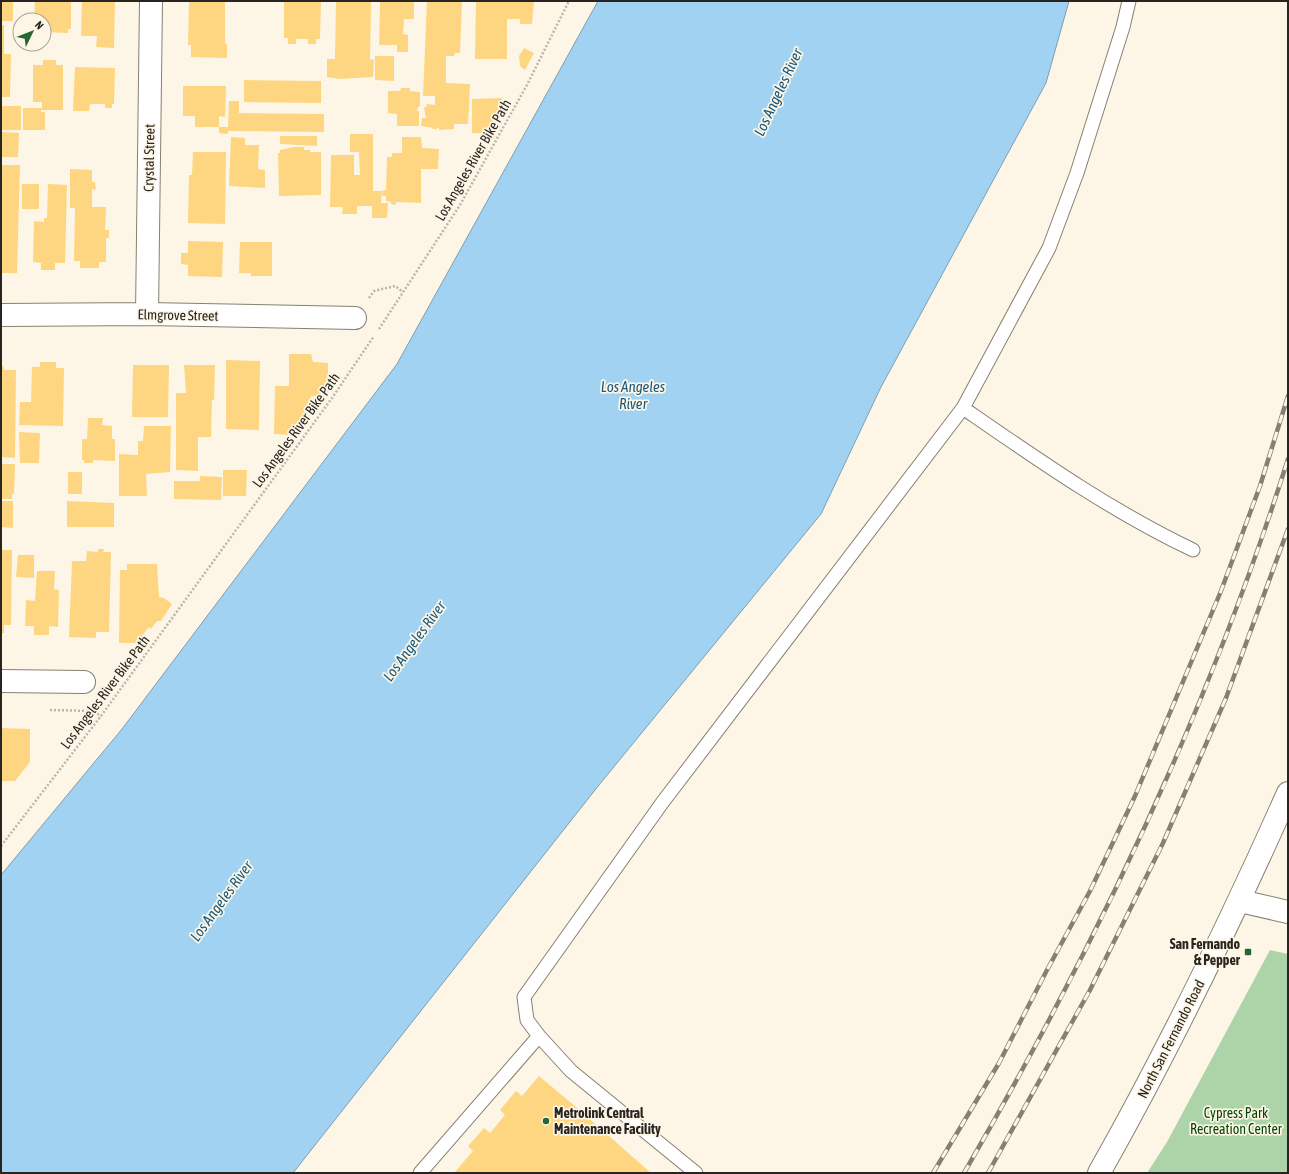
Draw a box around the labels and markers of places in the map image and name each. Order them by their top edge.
place label: San Fernando & Pepper [1170,936,1241,968]
marker: San Fernando & Pepper [1243,947,1253,957]
place label: Metrolink Central Maintenance Facility [554,1105,661,1137]
marker: Metrolink Central Maintenance Facility [541,1116,551,1126]

